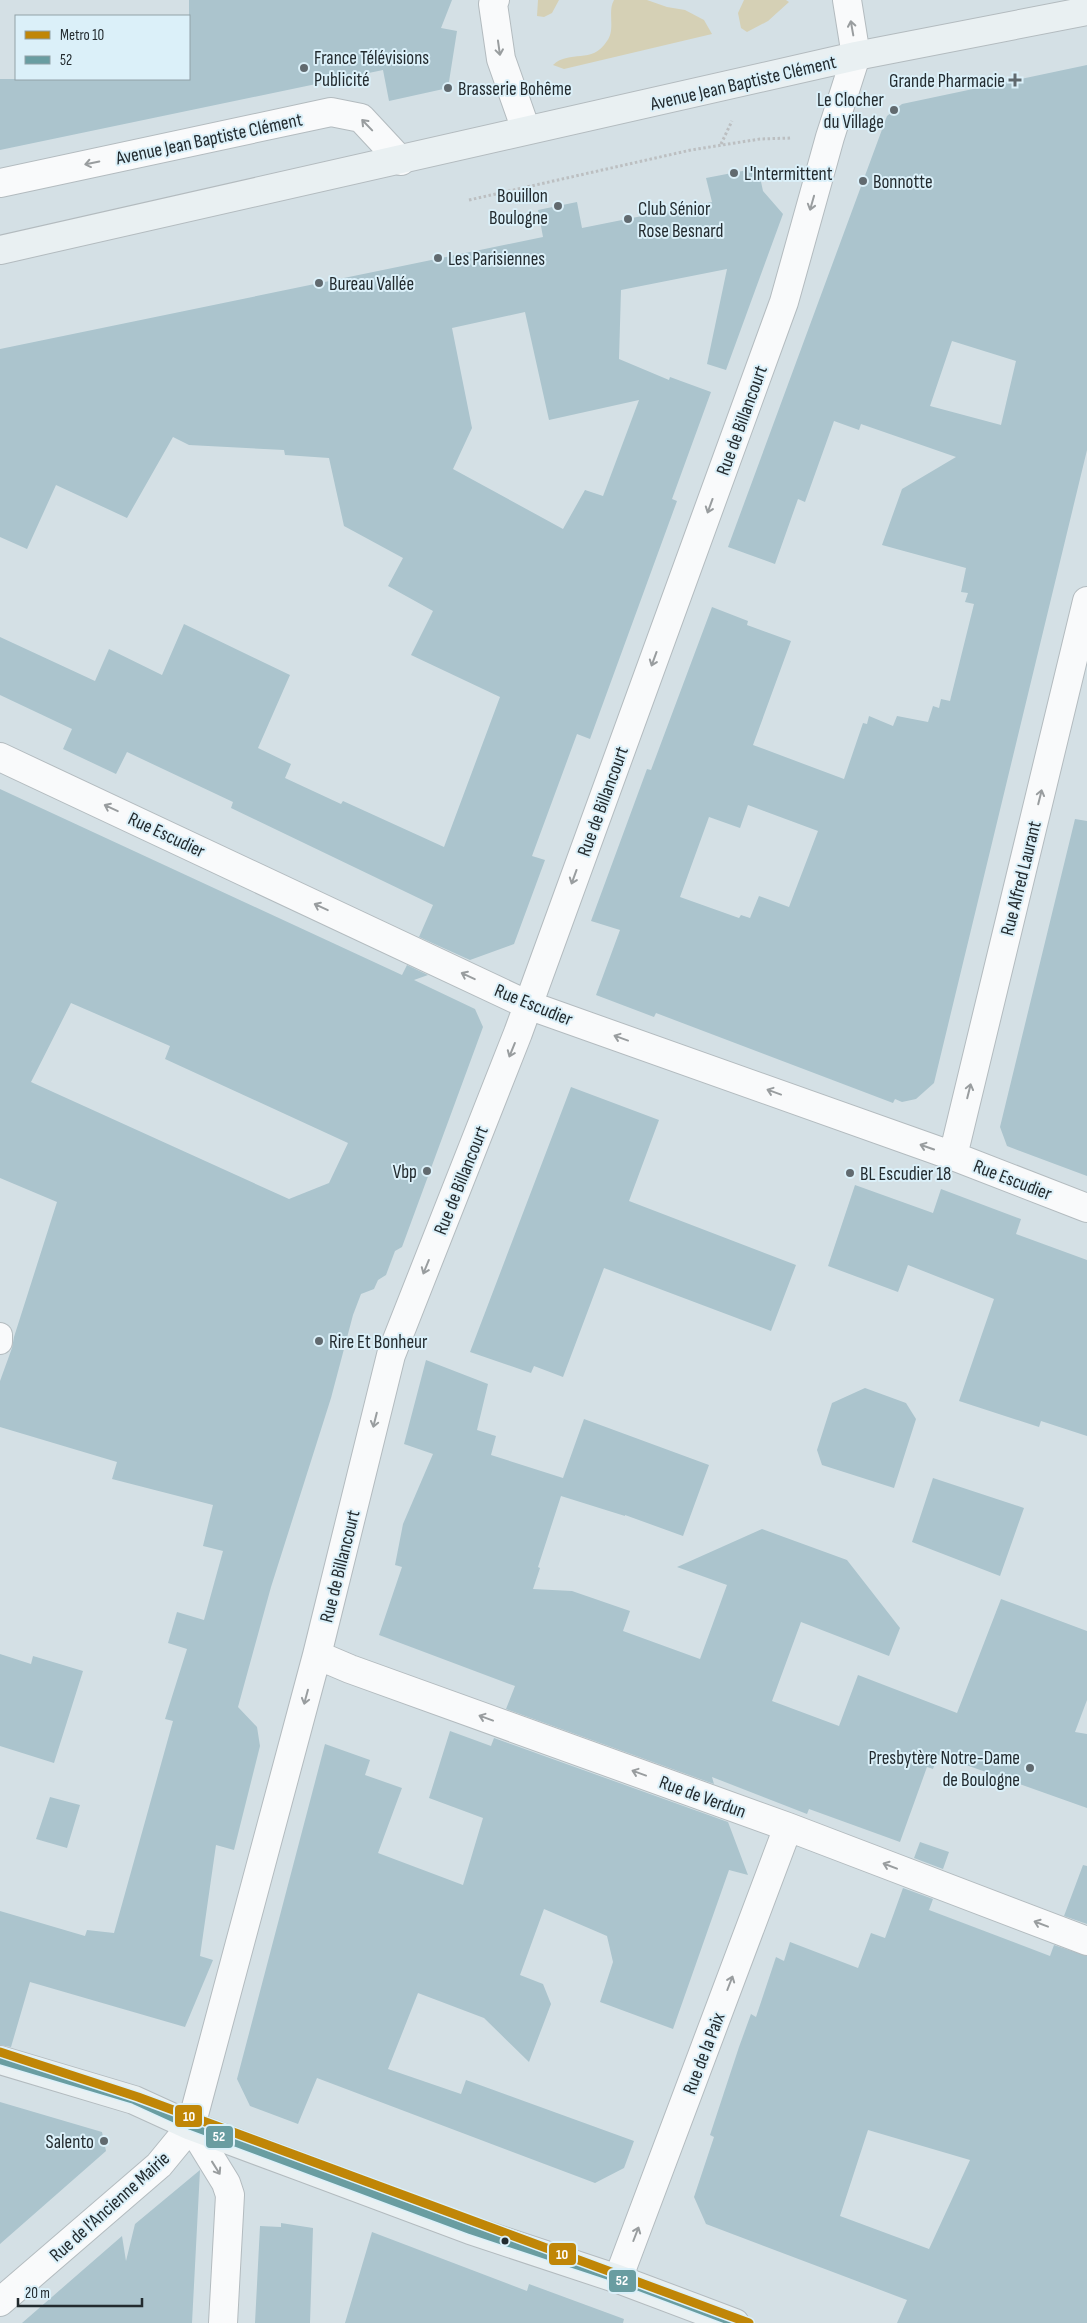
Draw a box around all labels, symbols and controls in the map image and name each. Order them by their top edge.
legend [15,15,190,80]
one-way arrow [846,20,856,36]
text: Metro 10 [60,26,104,45]
one-way arrow [495,40,505,56]
place label: France Télévisions Publicité [314,47,429,92]
text: 52 [60,51,72,70]
street label: Avenue Jean Baptiste Clément [647,51,839,116]
marker: France Télévisions Publicité [298,62,310,74]
place label: Grande Pharmacie [889,70,1005,93]
marker: Grande Pharmacie [1009,74,1021,86]
place label: Brasserie Bohême [458,78,572,101]
marker: Brasserie Bohême [442,82,454,94]
place label: Le Clocher du Village [817,89,885,134]
marker: Le Clocher du Village [888,104,900,116]
street label: Avenue Jean Baptiste Clément [113,108,305,171]
one-way arrow [361,119,373,131]
one-way arrow [84,159,100,168]
place label: L'Intermittent [744,163,833,186]
marker: L'Intermittent [728,167,740,179]
place label: Bonnotte [873,171,933,194]
marker: Bonnotte [857,175,869,187]
place label: Bouillon Boulogne [489,185,548,230]
one-way arrow [806,195,816,211]
place label: Club Sénior Rose Besnard [638,198,723,243]
marker: Bouillon Boulogne [552,200,564,212]
marker: Club Sénior Rose Besnard [622,213,634,225]
place label: Les Parisiennes [448,248,545,271]
marker: Les Parisiennes [432,252,444,264]
place label: Bureau Vallée [329,273,414,296]
marker: Bureau Vallée [313,277,325,289]
street label: Rue de Billancourt [712,362,773,479]
one-way arrow [705,498,714,513]
one-way arrow [649,651,658,666]
street label: Rue de Billancourt [573,743,634,860]
one-way arrow [1036,790,1045,806]
one-way arrow [104,803,119,812]
street label: Rue Escudier [124,808,209,863]
street label: Rue Alfred Laurant [996,818,1047,938]
one-way arrow [569,869,578,885]
one-way arrow [314,902,329,911]
one-way arrow [461,971,476,980]
street label: Rue Escudier [491,979,576,1032]
one-way arrow [614,1033,629,1042]
one-way arrow [506,1043,515,1058]
one-way arrow [965,1084,974,1100]
one-way arrow [767,1087,782,1096]
street label: Rue de Billancourt [429,1123,494,1238]
one-way arrow [920,1142,935,1151]
street label: Rue Escudier [970,1155,1055,1206]
place label: Vbp [393,1161,417,1184]
place label: BL Escudier 18 [860,1163,951,1186]
marker: Vbp [421,1165,433,1177]
marker: BL Escudier 18 [844,1167,856,1179]
one-way arrow [421,1258,430,1274]
place label: Rire Et Bonheur [329,1331,428,1354]
marker: Rire Et Bonheur [313,1335,325,1347]
one-way arrow [370,1412,379,1428]
street label: Rue de Billancourt [315,1507,366,1625]
one-way arrow [301,1688,310,1704]
one-way arrow [479,1713,494,1722]
place label: Presbytère Notre-Dame de Boulogne [869,1747,1020,1792]
marker: Presbytère Notre-Dame de Boulogne [1024,1762,1036,1774]
one-way arrow [631,1768,647,1777]
street label: Rue de Verdun [656,1771,749,1824]
one-way arrow [883,1861,898,1870]
one-way arrow [1034,1919,1050,1928]
one-way arrow [726,1976,735,1991]
street label: Rue de la Paix [678,2009,730,2098]
line badge: 10 [174,2104,203,2128]
text: 10 [183,2108,195,2125]
line badge: 52 [205,2125,234,2149]
text: 52 [213,2128,225,2145]
place label: Salento [46,2131,94,2154]
marker: Salento [98,2135,110,2147]
street label: Rue de l'Ancienne Mairie [45,2147,175,2267]
one-way arrow [212,2160,222,2174]
one-way arrow [631,2227,641,2242]
unlabelled marker [500,2236,510,2246]
line badge: 10 [548,2242,577,2266]
text: 10 [556,2246,568,2263]
line badge: 52 [608,2269,637,2293]
text: 52 [616,2272,628,2289]
scale bar [18,2276,141,2308]
text: 20 m [25,2284,50,2303]

